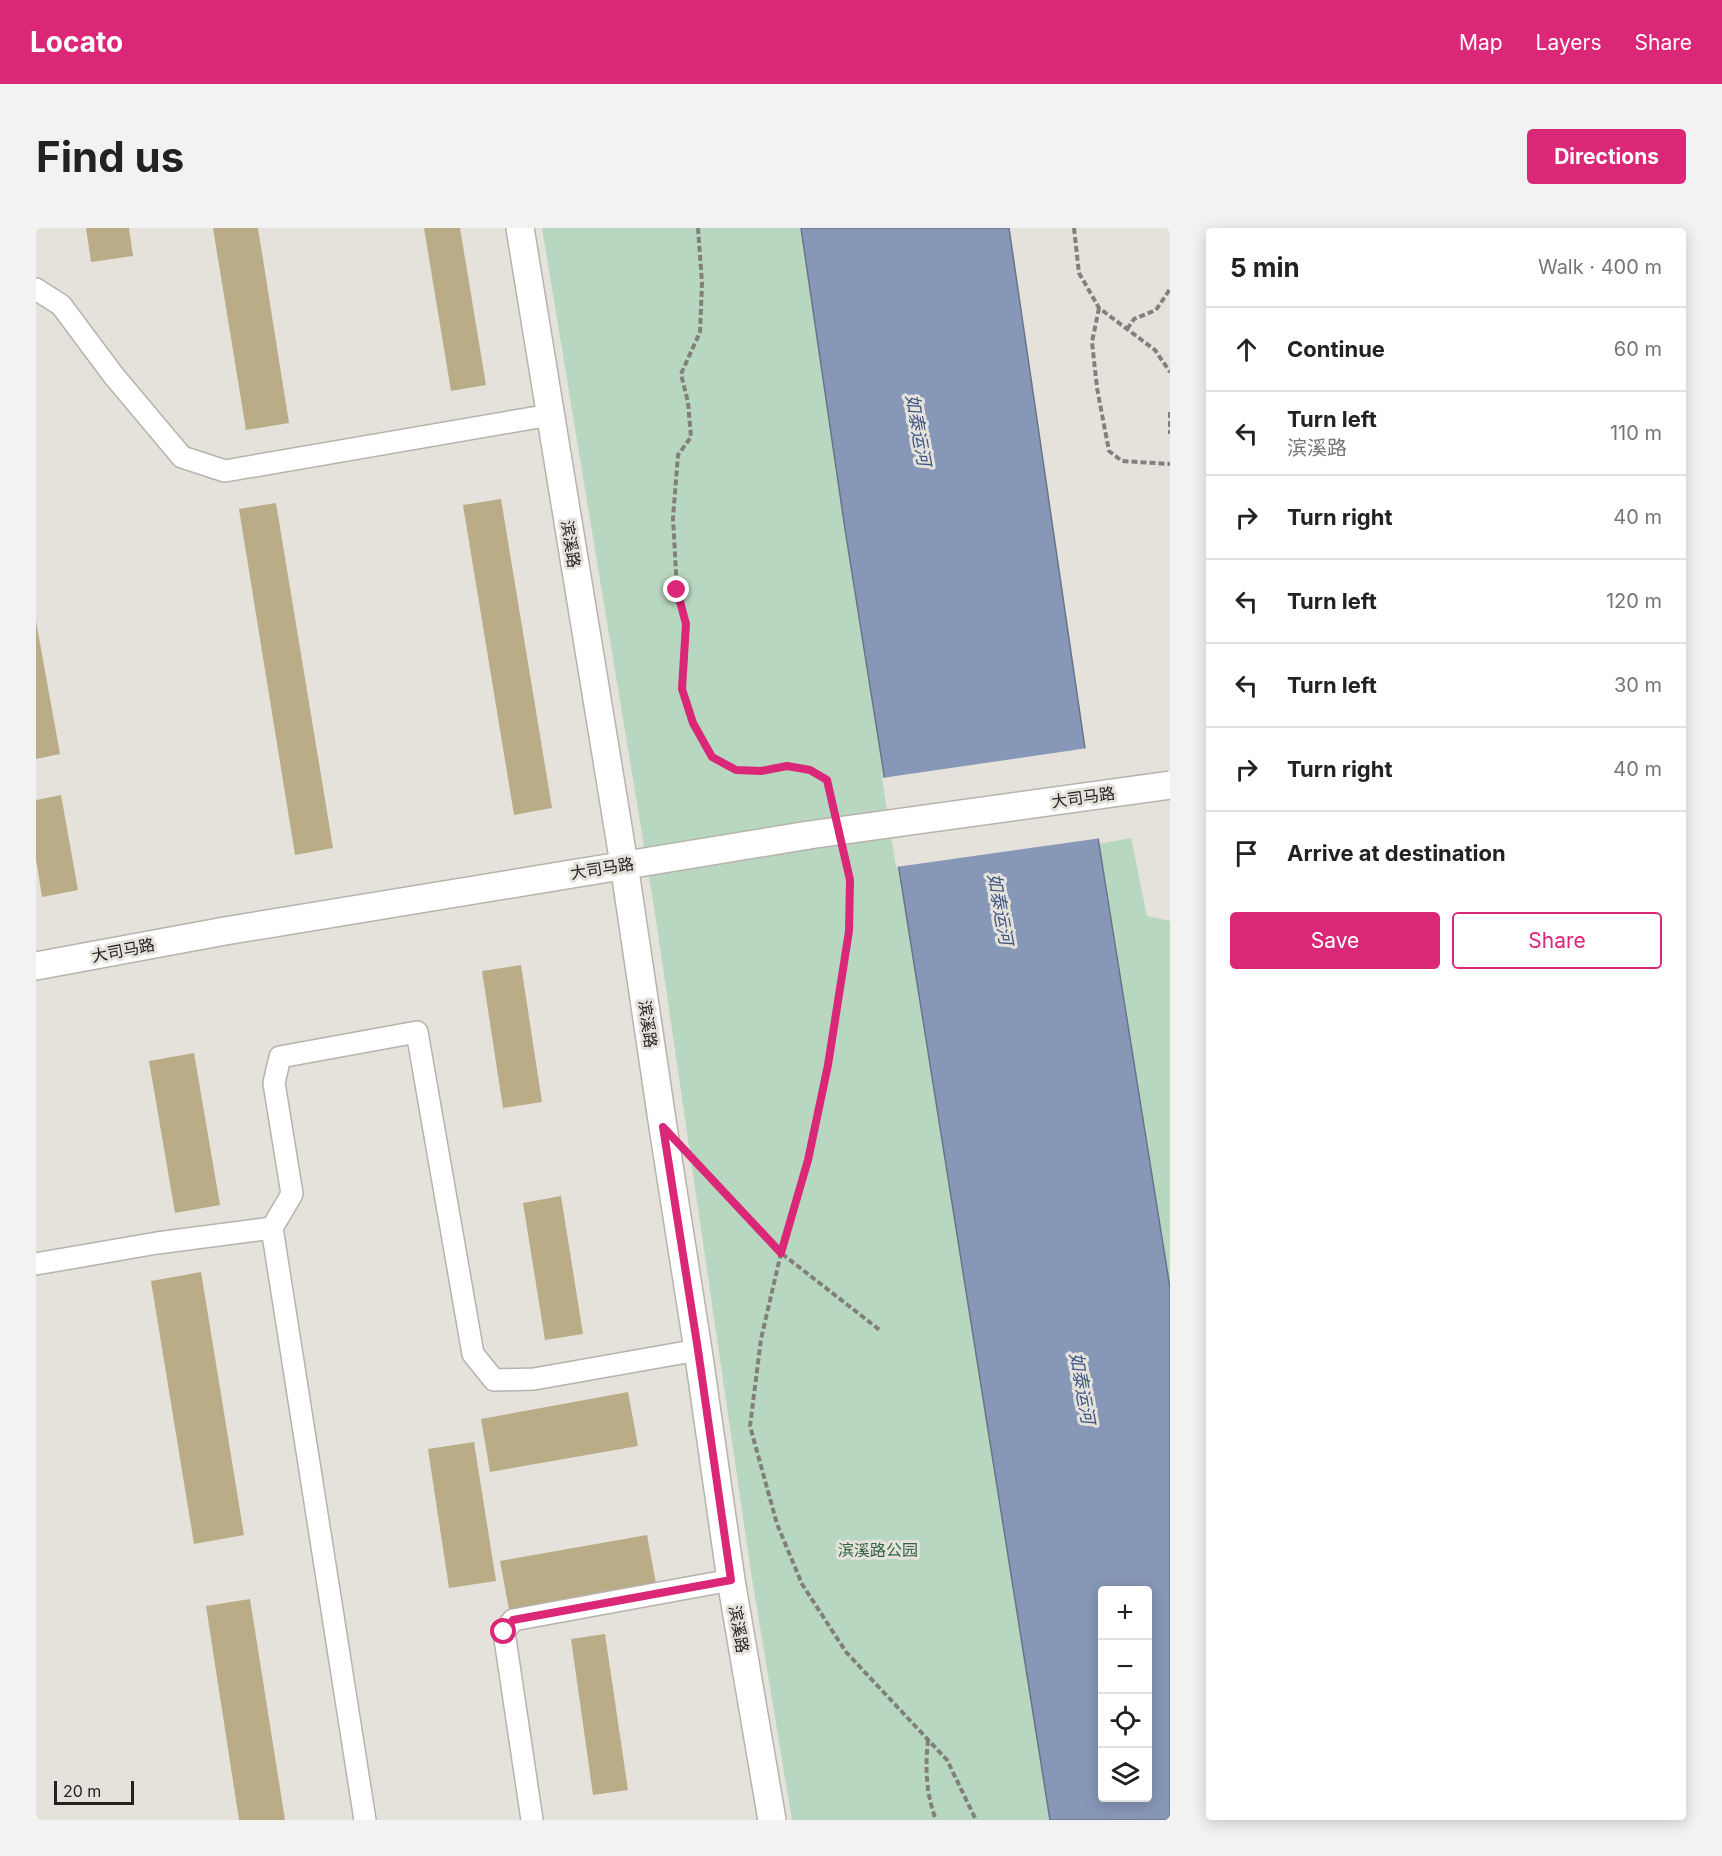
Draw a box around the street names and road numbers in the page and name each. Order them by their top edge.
street label: 滨溪路 [557,519,585,569]
street label: 大司马路 [1050,783,1116,811]
street label: 大司马路 [569,853,635,883]
street label: 大司马路 [90,934,156,966]
street label: 滨溪路 [635,999,661,1049]
street label: 滨溪路 [725,1604,753,1654]

